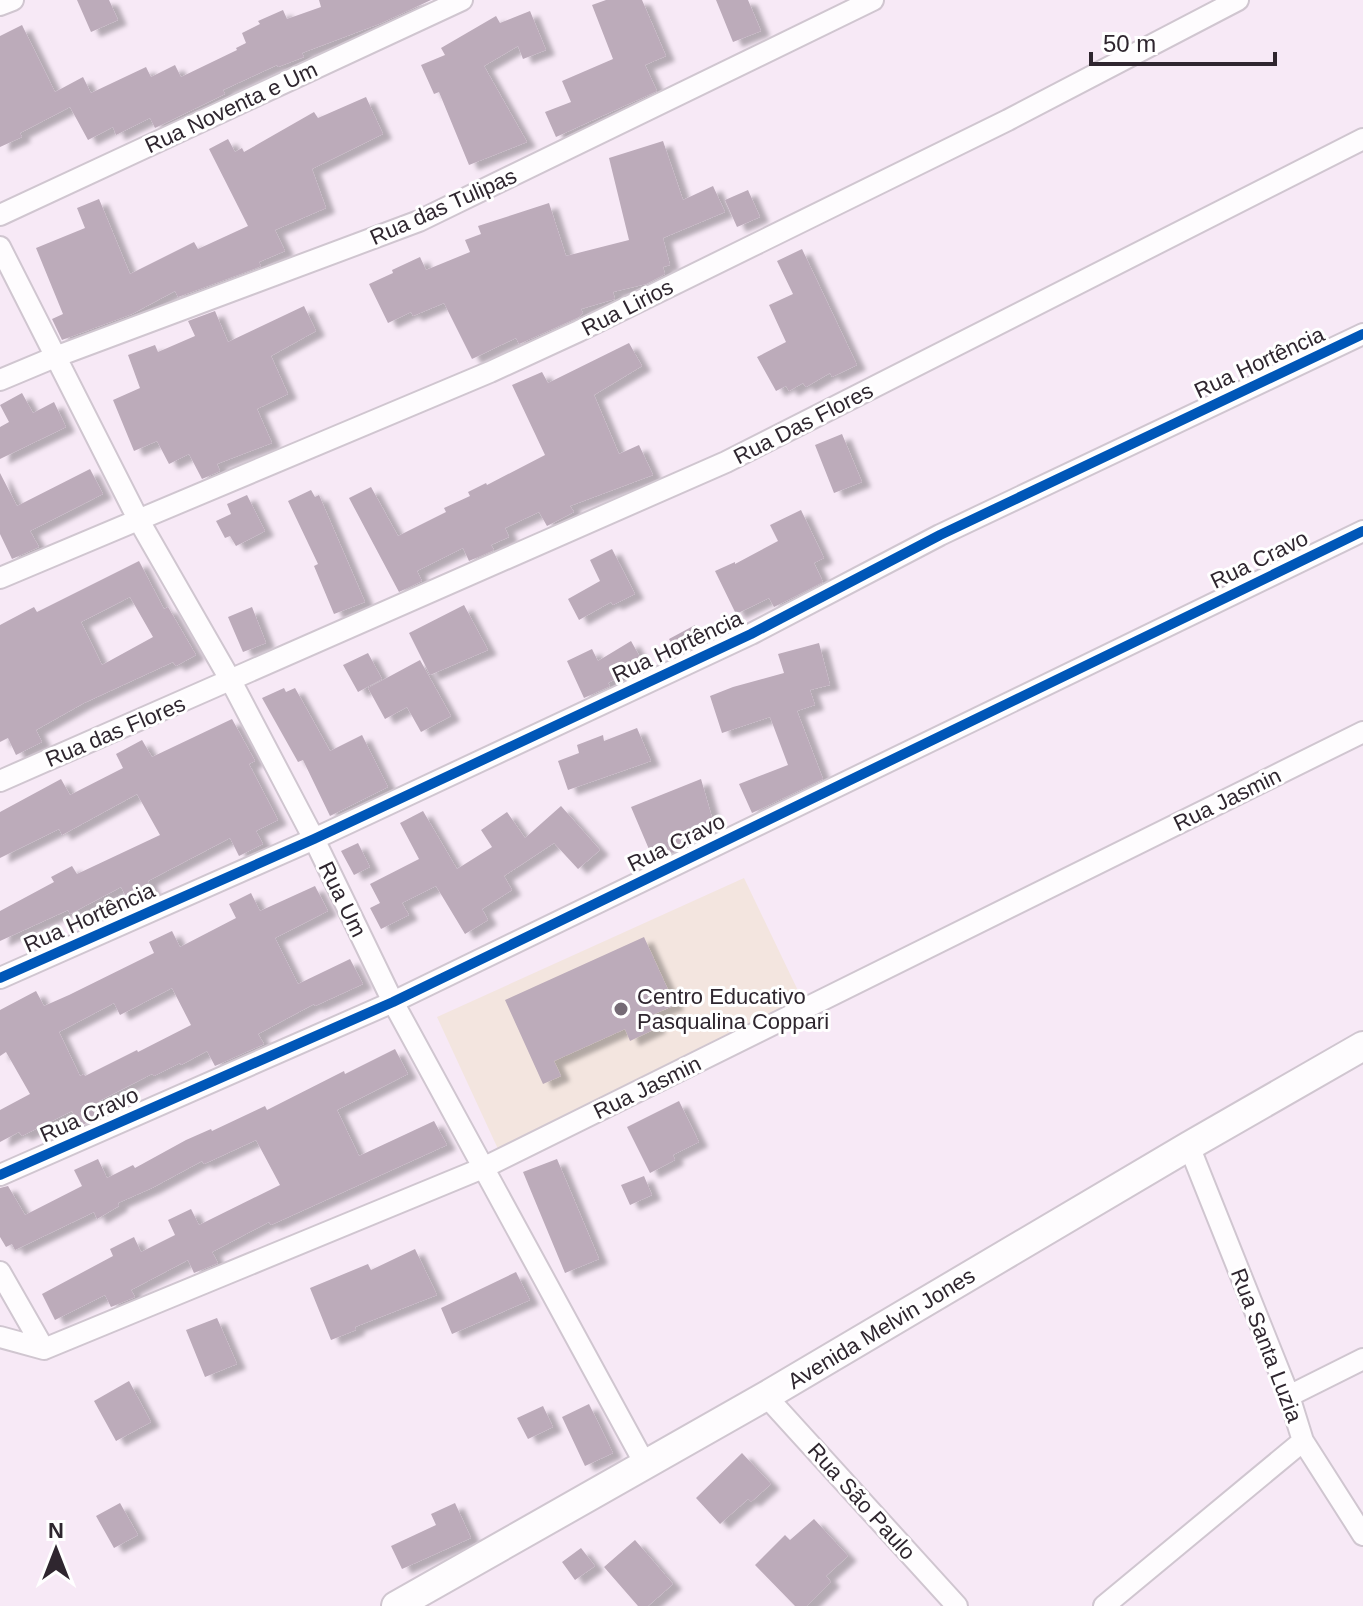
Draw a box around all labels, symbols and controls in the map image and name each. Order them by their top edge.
scale bar [1091,16,1275,66]
text: 50 m [1103,30,1156,57]
street label: Rua Noventa e Um [141,57,321,158]
street label: Rua das Tulipas [366,163,520,250]
street label: Rua Lirios [577,274,677,341]
street label: Rua Hortência [1190,321,1329,404]
street label: Rua Das Flores [729,378,877,469]
street label: Rua Cravo [1206,525,1312,594]
street label: Rua Hortência [608,605,747,688]
street label: Rua das Flores [42,691,189,772]
street label: Rua Jasmin [1170,763,1285,836]
street label: Rua Cravo [623,808,729,877]
street label: Rua Um [314,857,371,941]
street label: Rua Hortência [20,877,159,957]
place label: Centro Educativo Pasqualina Coppari [637,984,829,1034]
marker: Centro Educativo Pasqualina Coppari [612,1000,630,1018]
street label: Rua Jasmin [590,1051,705,1124]
street label: Rua Cravo [36,1082,142,1147]
street label: Avenida Melvin Jones [783,1263,979,1394]
street label: Rua Santa Luzia [1226,1265,1308,1426]
street label: Rua São Paulo [803,1438,920,1565]
north arrow [16,1510,96,1590]
text: N [48,1518,64,1543]

